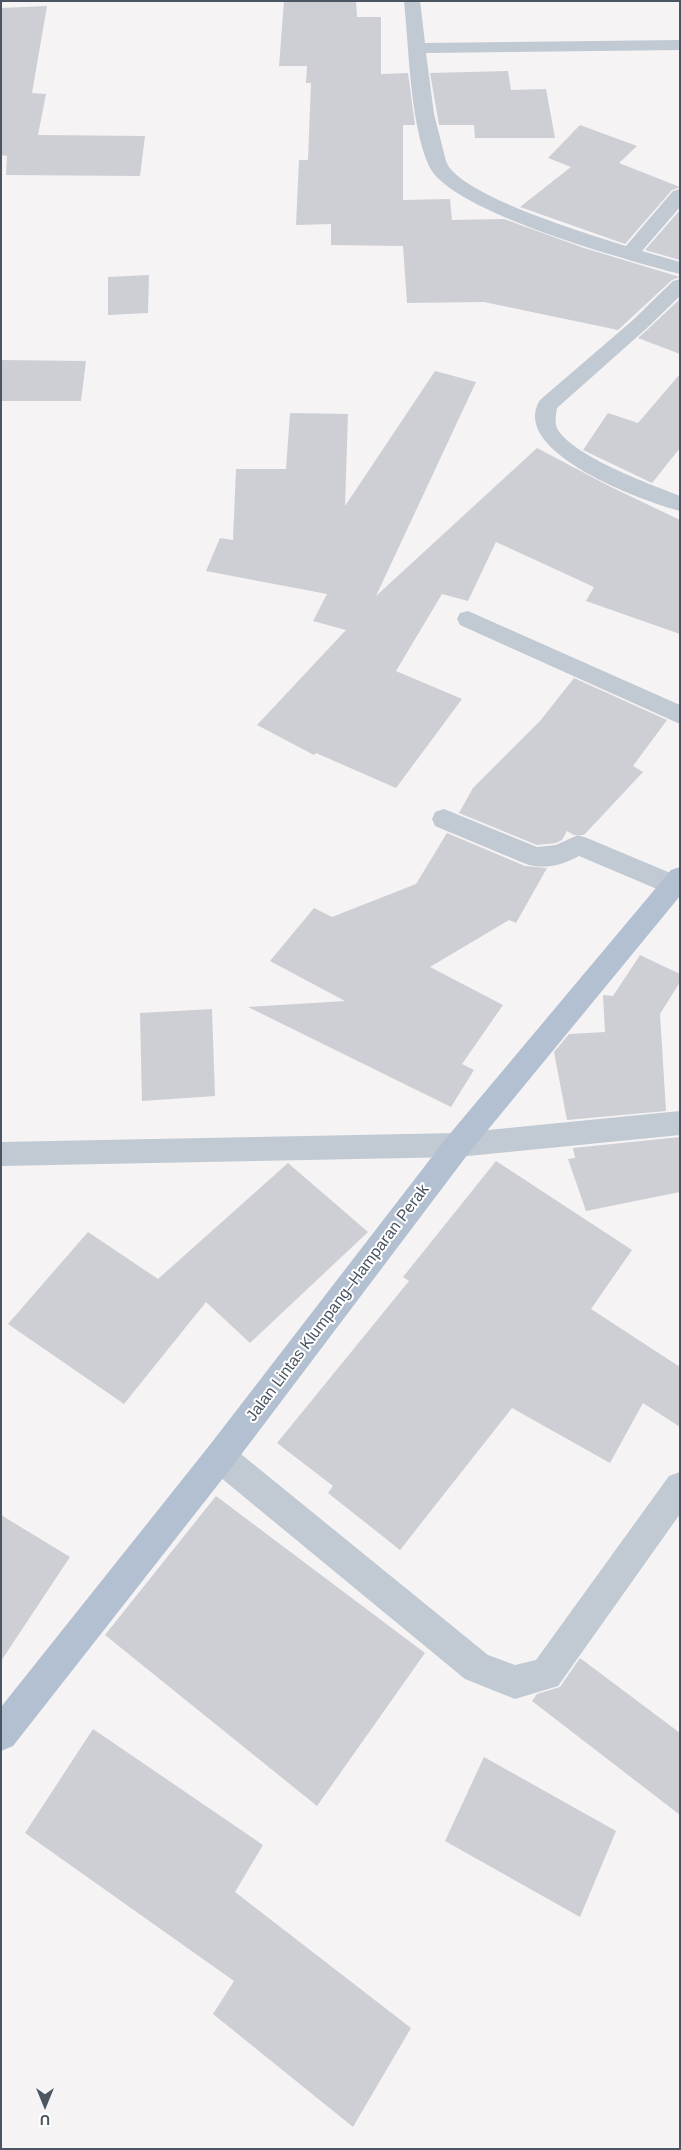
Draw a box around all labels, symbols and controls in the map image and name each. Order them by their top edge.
street label: Jalan Lintas Klumpang–Hamparan Perak [243,1181,433,1425]
north arrow [20,2080,70,2130]
text: U [40,2112,50,2128]

